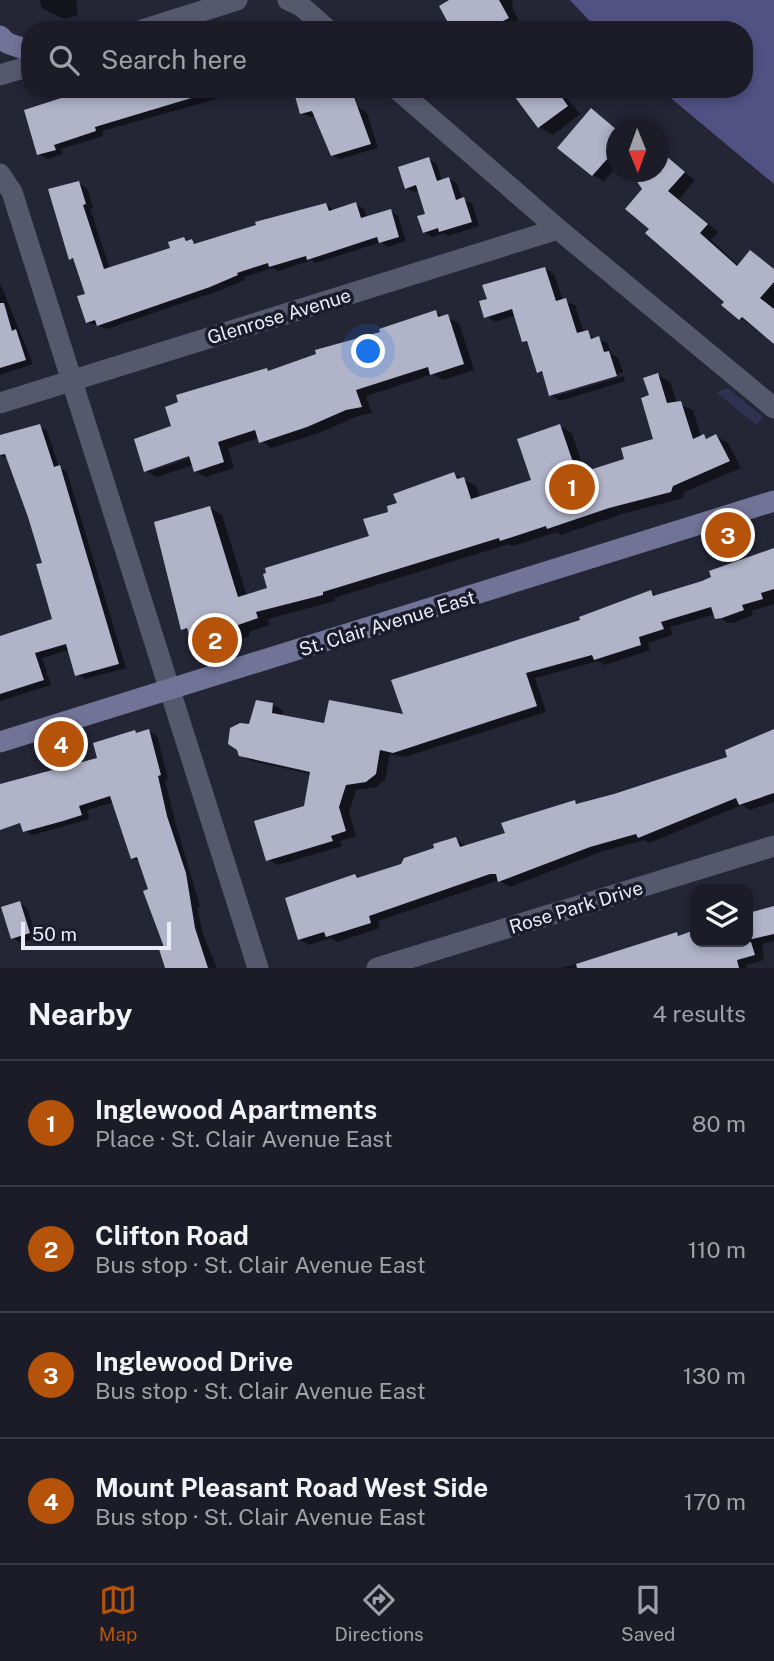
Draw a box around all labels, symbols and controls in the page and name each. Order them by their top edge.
search box [21,21,753,98]
icon: search [45,41,83,79]
text: Search here [101,44,247,75]
north arrow [606,119,669,182]
street label: Glenrose Avenue [205,284,353,348]
your location [351,334,385,368]
pin: 1 [549,461,595,513]
pin: 3 [705,509,751,561]
street label: St. Clair Avenue East [296,586,478,660]
pin: 2 [192,614,238,666]
pin: 4 [38,718,84,770]
street label: Rose Park Drive [506,876,646,938]
map controls [690,884,753,947]
button: layers [690,884,753,947]
scale bar [21,919,172,951]
text: 50 m [32,923,77,945]
text: Nearby [28,996,132,1032]
text: 4 results [652,1000,746,1027]
text: Inglewood Apartments [95,1094,377,1125]
text: 1 [46,1110,56,1137]
text: 80 m [692,1110,746,1137]
text: Place · St. Clair Avenue East [95,1125,393,1152]
text: Clifton Road [95,1220,249,1251]
text: 2 [44,1236,58,1263]
text: 110 m [688,1236,746,1263]
text: Bus stop · St. Clair Avenue East [95,1251,426,1278]
text: Inglewood Drive [95,1346,293,1377]
text: 3 [43,1362,59,1389]
text: 130 m [683,1362,746,1389]
text: Bus stop · St. Clair Avenue East [95,1377,426,1404]
text: Mount Pleasant Road West Side [95,1472,488,1503]
text: 4 [43,1488,59,1515]
text: 170 m [684,1488,746,1515]
text: Bus stop · St. Clair Avenue East [95,1503,426,1530]
tab: Map [99,1581,137,1645]
tab: Directions [334,1581,424,1645]
tab: Saved [621,1581,675,1645]

